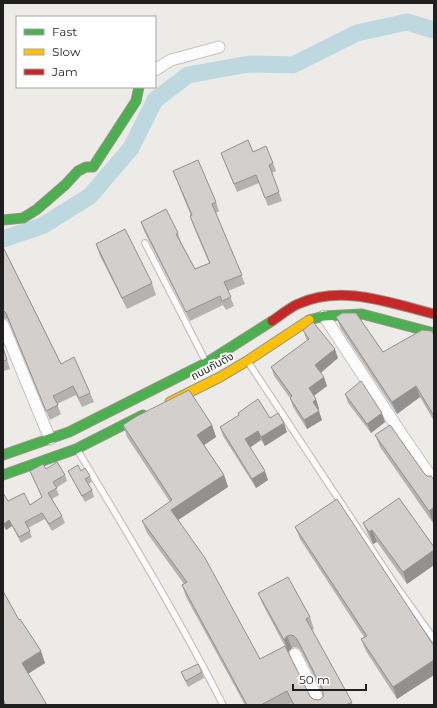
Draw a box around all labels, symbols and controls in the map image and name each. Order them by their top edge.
legend [16,16,156,88]
text: Fast [52,24,77,39]
text: Slow [52,44,81,59]
text: Jam [51,64,78,79]
street label: ถนนกันตัง [188,349,236,383]
scale bar [293,666,366,692]
text: 50 m [299,672,330,687]

